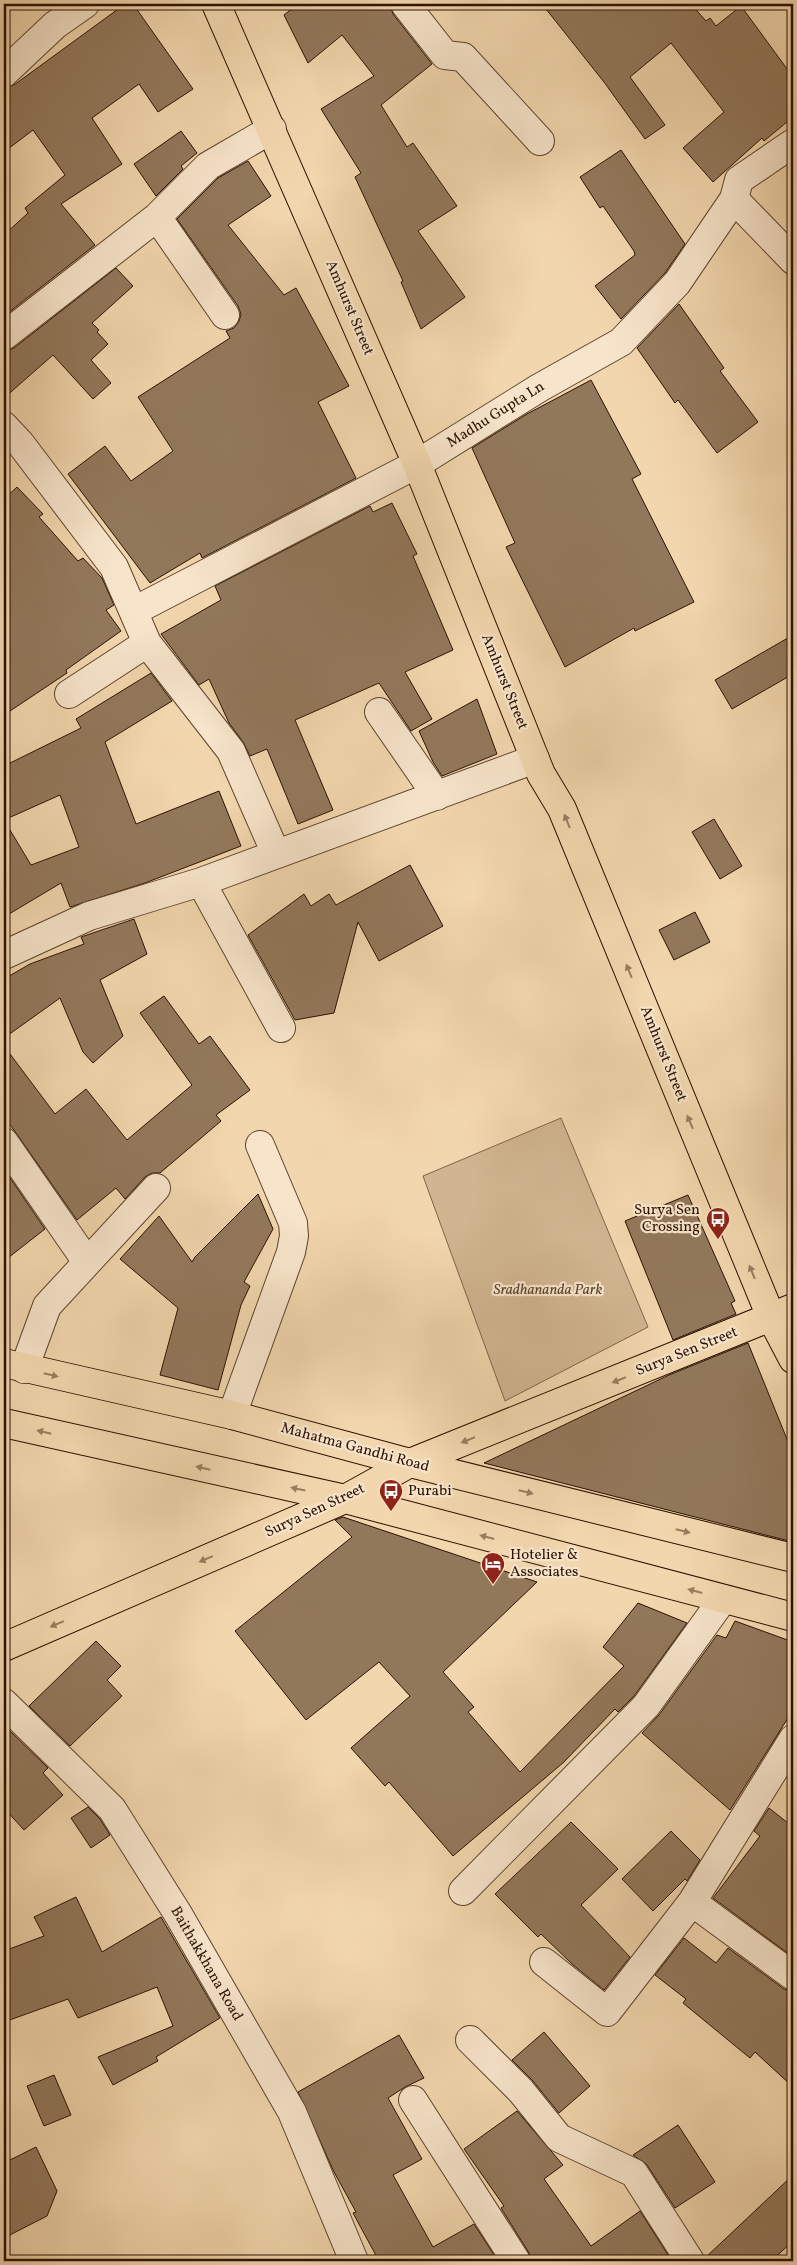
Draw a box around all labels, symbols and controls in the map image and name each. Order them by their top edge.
street label: Amhurst Street [319,257,379,359]
street label: Madhu Gupta Ln [443,377,549,453]
street label: Amhurst Street [475,631,533,733]
one-way arrow [563,814,571,828]
one-way arrow [625,963,633,978]
street label: Amhurst Street [634,1003,692,1105]
one-way arrow [686,1115,694,1129]
place label: Surya Sen Crossing [634,1200,700,1238]
bus stop icon: Surya Sen Crossing [705,1206,731,1240]
one-way arrow [748,1265,756,1279]
park label: Sradhananda Park [494,1280,602,1301]
street label: Surya Sen Street [633,1322,741,1382]
one-way arrow [44,1371,59,1379]
one-way arrow [612,1376,626,1384]
street label: Mahatma Gandhi Road [278,1418,432,1478]
one-way arrow [37,1428,52,1436]
one-way arrow [460,1436,475,1444]
one-way arrow [195,1464,210,1472]
bus stop icon: Purabi [378,1478,404,1512]
street label: Surya Sen Street [261,1479,369,1543]
place label: Purabi [408,1481,452,1502]
one-way arrow [290,1485,305,1493]
one-way arrow [518,1488,533,1496]
one-way arrow [676,1527,691,1535]
one-way arrow [480,1533,495,1541]
place label: Hotelier & Associates [510,1545,579,1583]
hotel icon: Hotelier & Associates [480,1551,506,1585]
one-way arrow [199,1556,214,1564]
one-way arrow [688,1587,703,1595]
one-way arrow [50,1620,64,1628]
street label: Baithakkhana Road [165,1903,247,2025]

